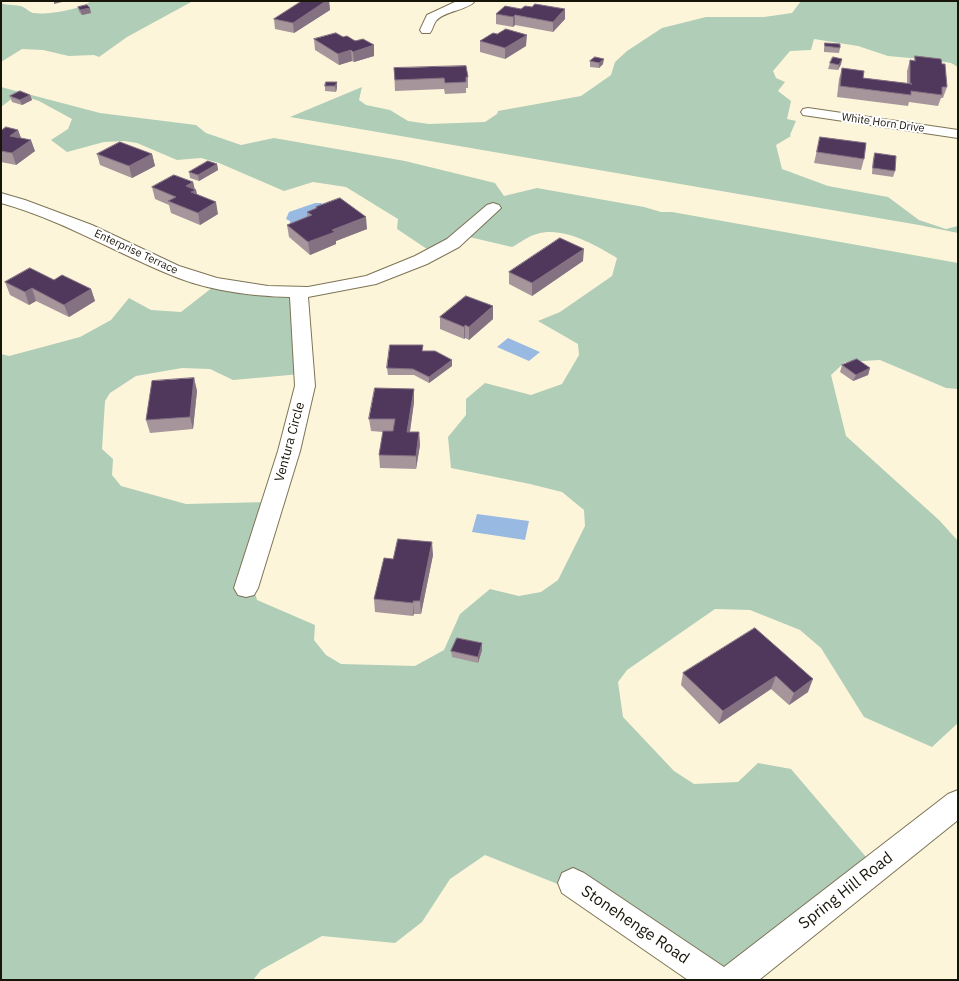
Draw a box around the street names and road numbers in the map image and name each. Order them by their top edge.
street label: White Horn Drive [841,111,925,135]
street label: Enterprise Terrace [92,227,180,277]
street label: Ventura Circle [272,400,308,484]
street label: Spring Hill Road [795,848,897,934]
street label: Stonehenge Road [577,882,693,968]

